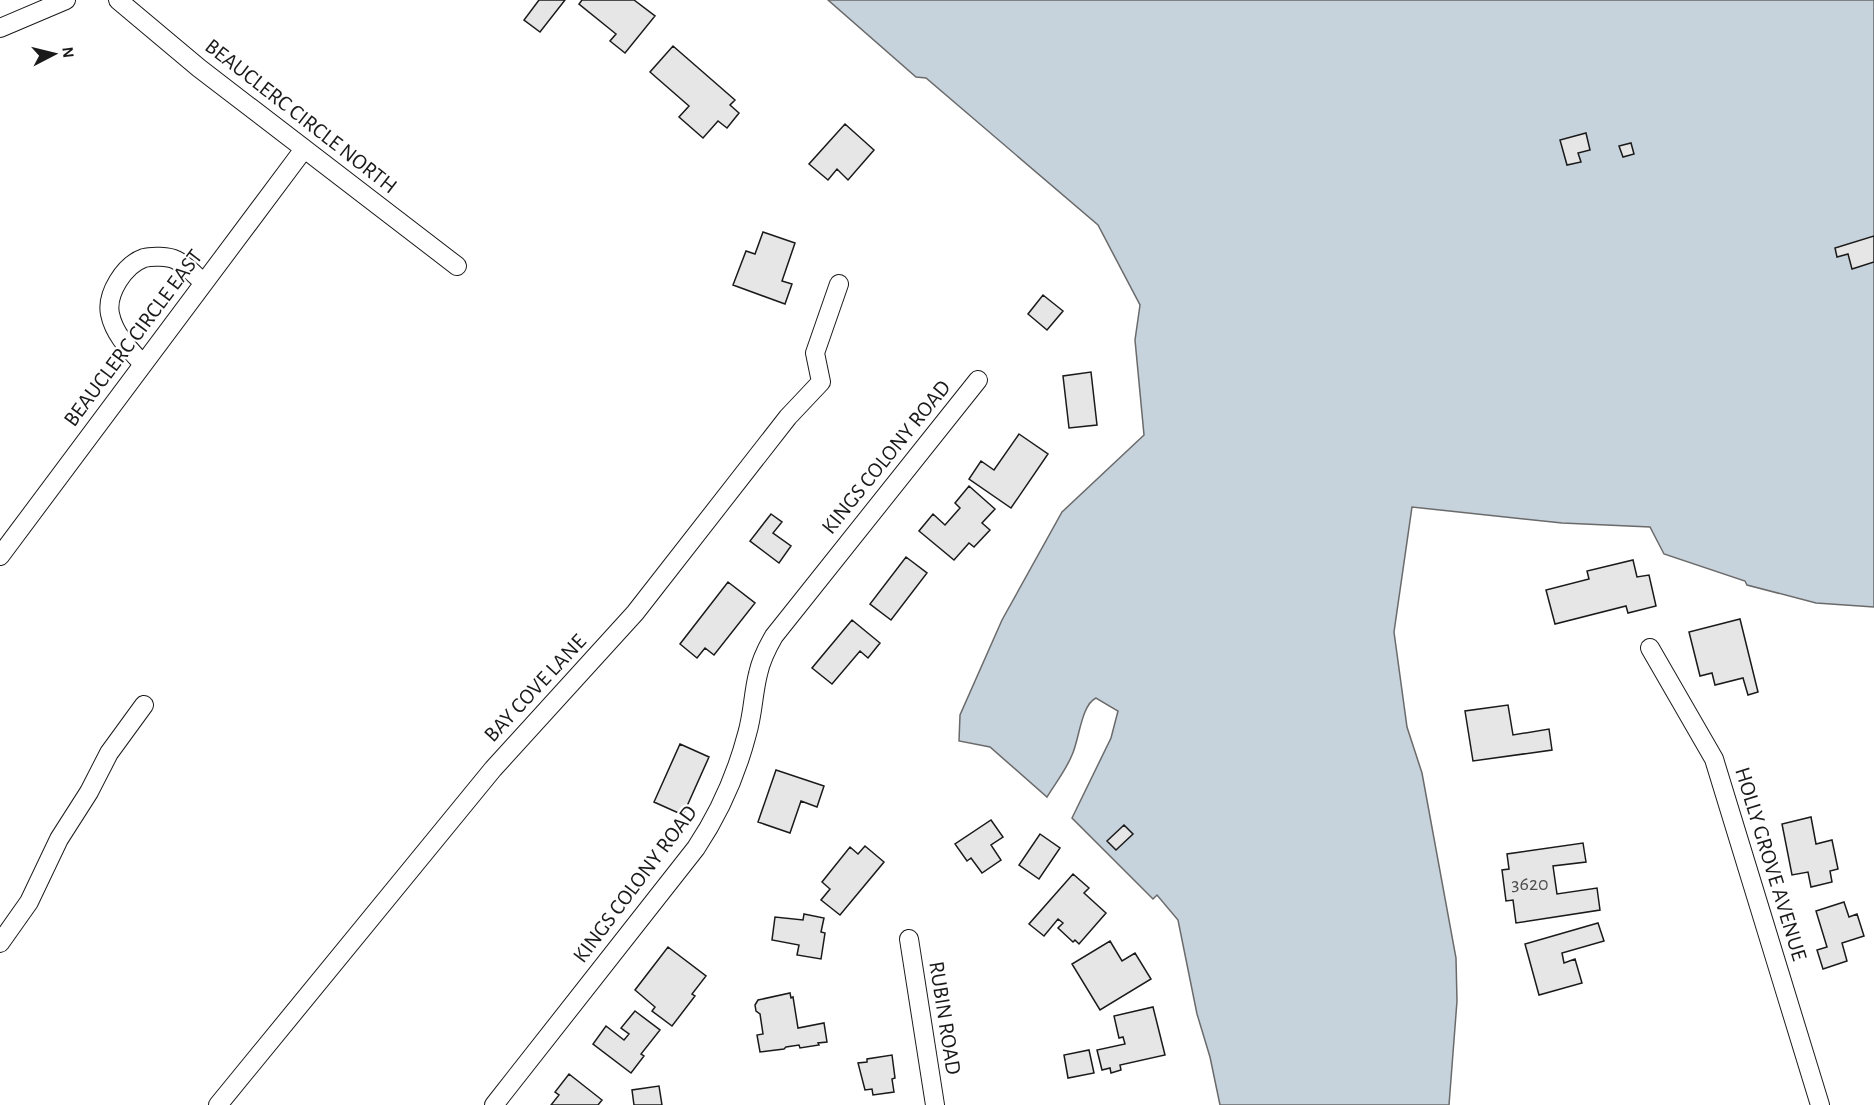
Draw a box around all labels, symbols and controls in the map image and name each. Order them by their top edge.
north arrow [24,24,84,84]
street label: BEAUCLERC CIRCLE NORTH [201,34,401,198]
text: N [59,46,77,59]
street label: BEAUCLERC CIRCLE EAST [59,245,207,431]
street label: KINGS COLONY ROAD [818,376,954,538]
street label: BAY COVE LANE [480,630,590,746]
street label: HOLLY GROVE AVENUE [1731,765,1811,964]
street label: KINGS COLONY ROAD [569,801,701,967]
house number: 3620 [1511,874,1549,894]
street label: RUBIN ROAD [925,960,965,1076]

